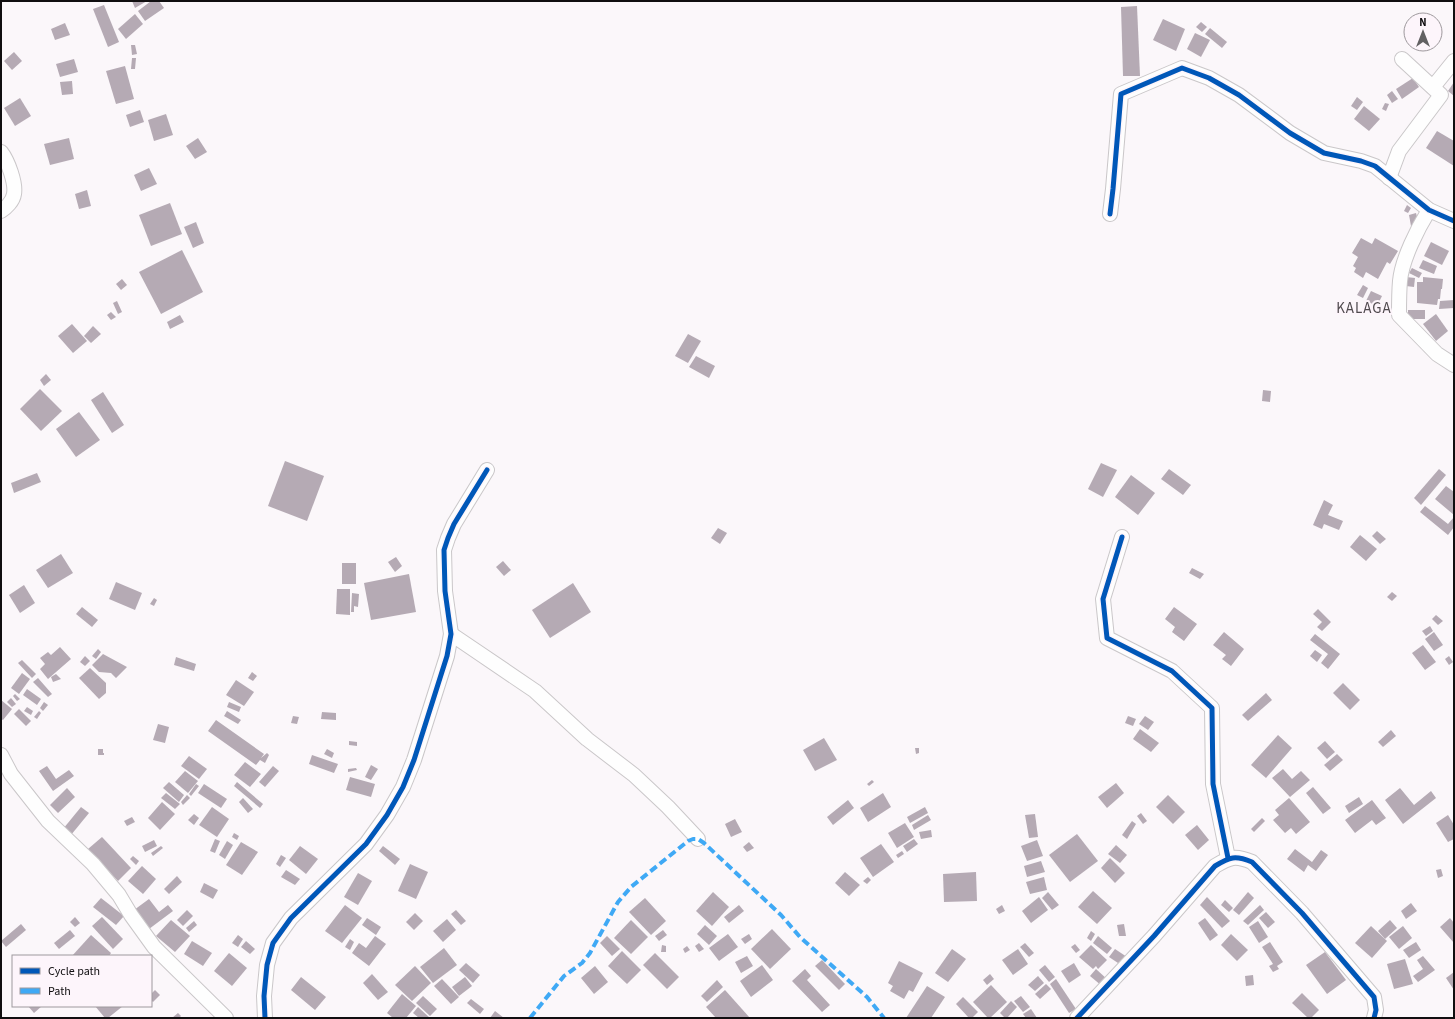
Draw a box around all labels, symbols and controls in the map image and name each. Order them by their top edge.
north arrow [1403,12,1443,52]
text: N [1419,15,1427,30]
district label: KALAGA [1336,298,1392,319]
legend [12,955,152,1007]
text: Cycle path [48,963,100,980]
text: Path [48,983,71,1000]

